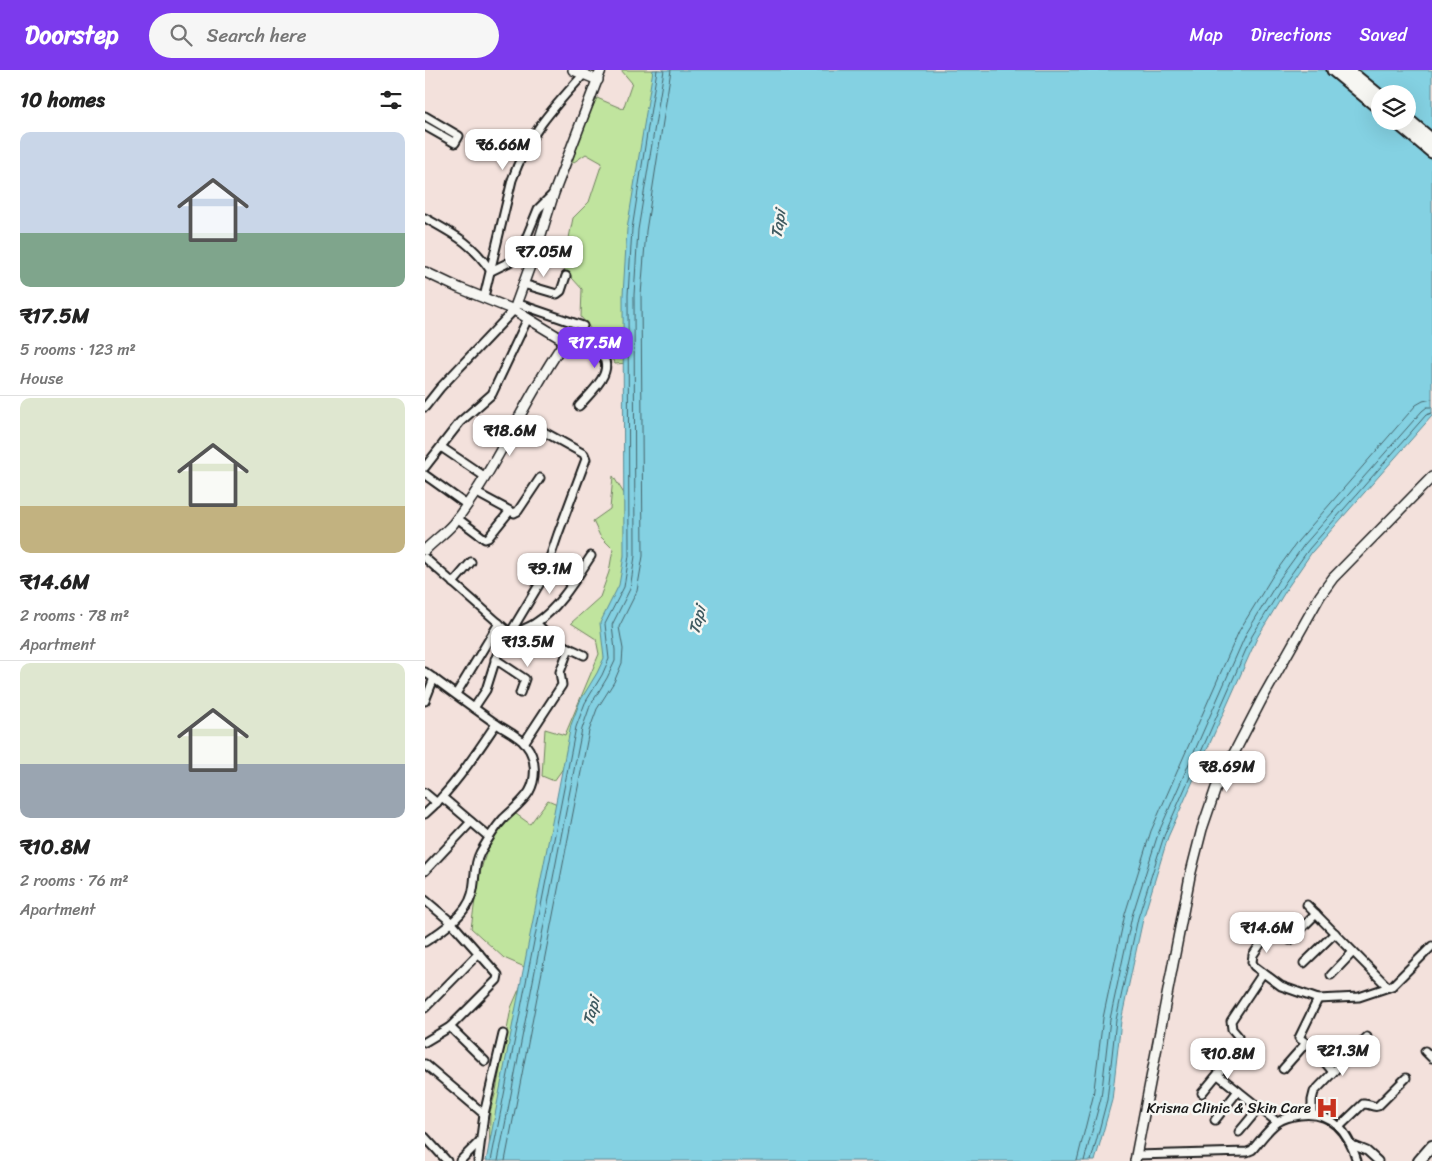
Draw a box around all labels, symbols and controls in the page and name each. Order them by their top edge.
search box [149,13,499,58]
text: Doorstep [25,14,119,56]
text: Search here [207,19,307,52]
text: Map [1190,19,1223,51]
text: Directions [1251,19,1332,51]
text: Saved [1360,19,1407,51]
icon: search [167,21,195,49]
text: 10 homes [20,81,105,119]
map controls [1371,85,1416,130]
button: layers [1371,85,1416,130]
icon: filters [377,86,405,114]
pin: ₹6.66M [462,128,544,171]
text: ₹6.66M [476,130,530,159]
icon: home [168,165,258,255]
water label: Tapi [761,204,795,240]
pin: ₹7.05M [503,236,585,278]
text: ₹7.05M [516,237,572,266]
text: ₹17.5M [20,297,89,335]
pin: ₹17.5M [554,326,636,369]
text: ₹17.5M [569,328,621,357]
text: 5 rooms · 123 m² [20,335,136,364]
text: House [20,364,63,393]
pin: ₹18.6M [469,414,551,457]
text: ₹18.6M [484,416,536,445]
icon: home [168,430,258,520]
pin: ₹9.1M [515,552,585,595]
text: ₹9.1M [528,554,572,583]
text: ₹14.6M [20,563,89,601]
water label: Tapi [679,599,716,637]
text: 2 rooms · 78 m² [20,601,129,630]
pin: ₹13.5M [487,626,569,668]
text: ₹13.5M [502,627,554,656]
text: Apartment [20,630,96,659]
icon: home [168,695,258,785]
pin: ₹8.69M [1186,750,1268,793]
text: ₹8.69M [1199,752,1255,781]
text: ₹10.8M [20,828,90,866]
text: 2 rooms · 76 m² [20,866,129,895]
text: Apartment [20,895,96,924]
pin: ₹14.6M [1226,912,1308,954]
text: ₹14.6M [1241,913,1293,942]
water label: Tapi [573,990,610,1028]
pin: ₹21.3M [1302,1034,1384,1077]
text: ₹21.3M [1317,1036,1369,1065]
pin: ₹10.8M [1187,1038,1269,1080]
text: ₹10.8M [1201,1039,1255,1068]
place label: Krisna Clinic & Skin Care [1147,1095,1311,1121]
hospital icon: Krisna Clinic & Skin Care [1314,1095,1340,1121]

